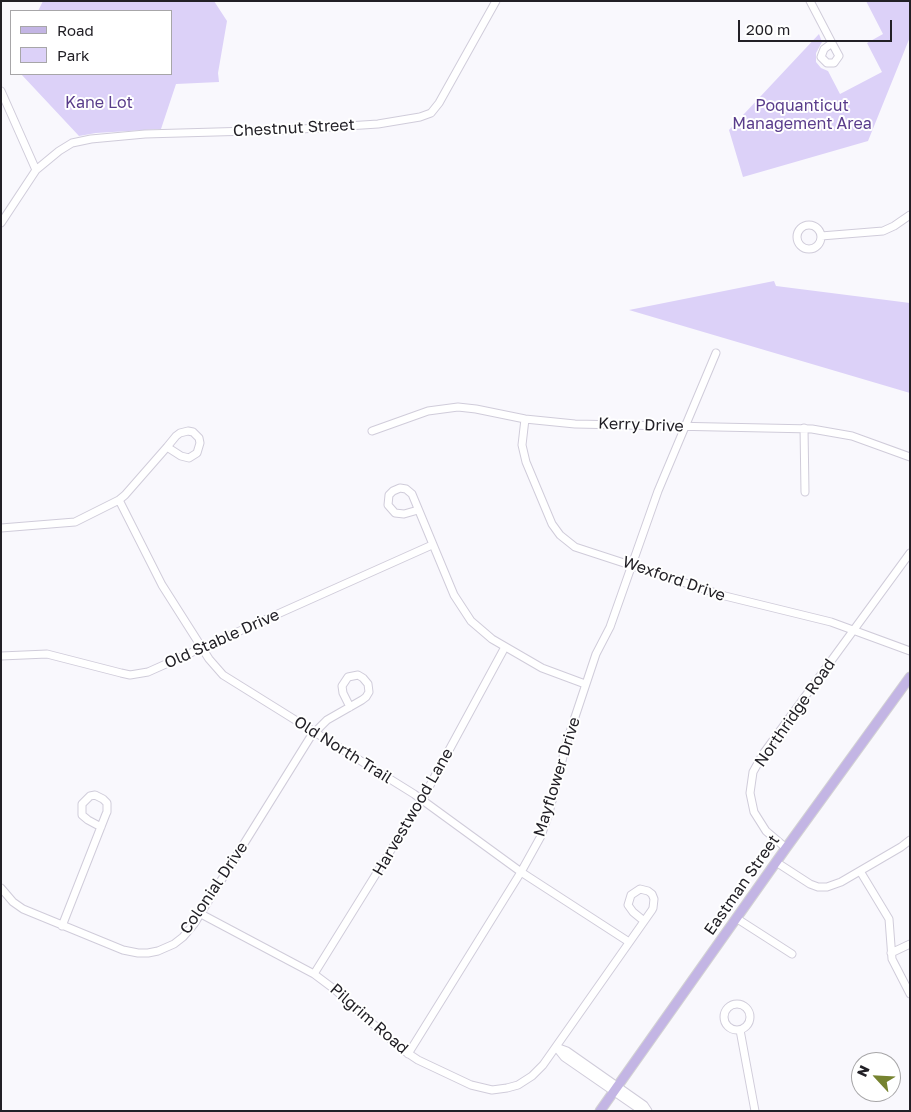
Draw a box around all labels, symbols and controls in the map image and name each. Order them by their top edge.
legend [10,10,172,75]
scale bar [741,10,895,42]
text: 200 m [746,20,790,38]
text: Road [57,21,94,39]
text: Park [57,46,89,64]
park label: Kane Lot [65,93,133,113]
park label: Poquanticut Management Area [732,96,872,134]
street label: Chestnut Street [233,115,355,141]
street label: Kerry Drive [598,414,684,436]
street label: Wexford Drive [620,552,728,606]
street label: Old Stable Drive [162,605,282,673]
street label: Northridge Road [751,655,839,771]
street label: Old North Trail [290,712,396,788]
street label: Mayflower Drive [530,715,584,839]
street label: Harvestwood Lane [369,745,457,879]
street label: Eastman Street [700,831,784,939]
street label: Colonial Drive [176,838,252,938]
street label: Pilgrim Road [326,980,412,1058]
north arrow [851,1052,901,1102]
text: N [853,1062,873,1079]

